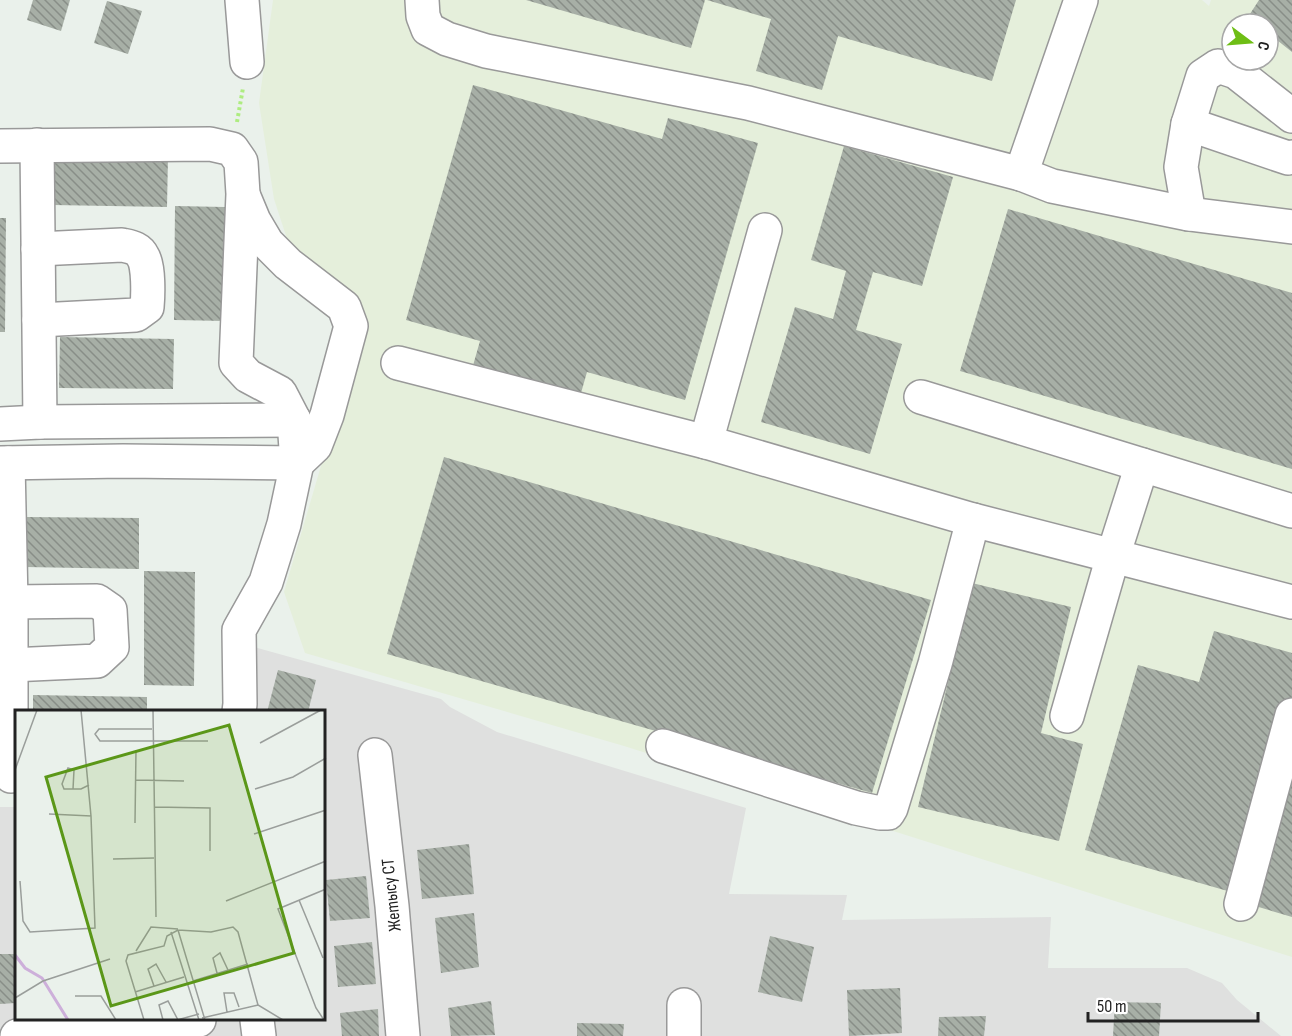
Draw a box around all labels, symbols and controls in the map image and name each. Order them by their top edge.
north arrow [1220,12,1280,72]
text: С [1253,39,1273,52]
inset map [15,710,326,1021]
street label: Жетысу СТ [377,857,406,933]
scale bar [1088,985,1258,1023]
text: 50 m [1097,996,1127,1017]

